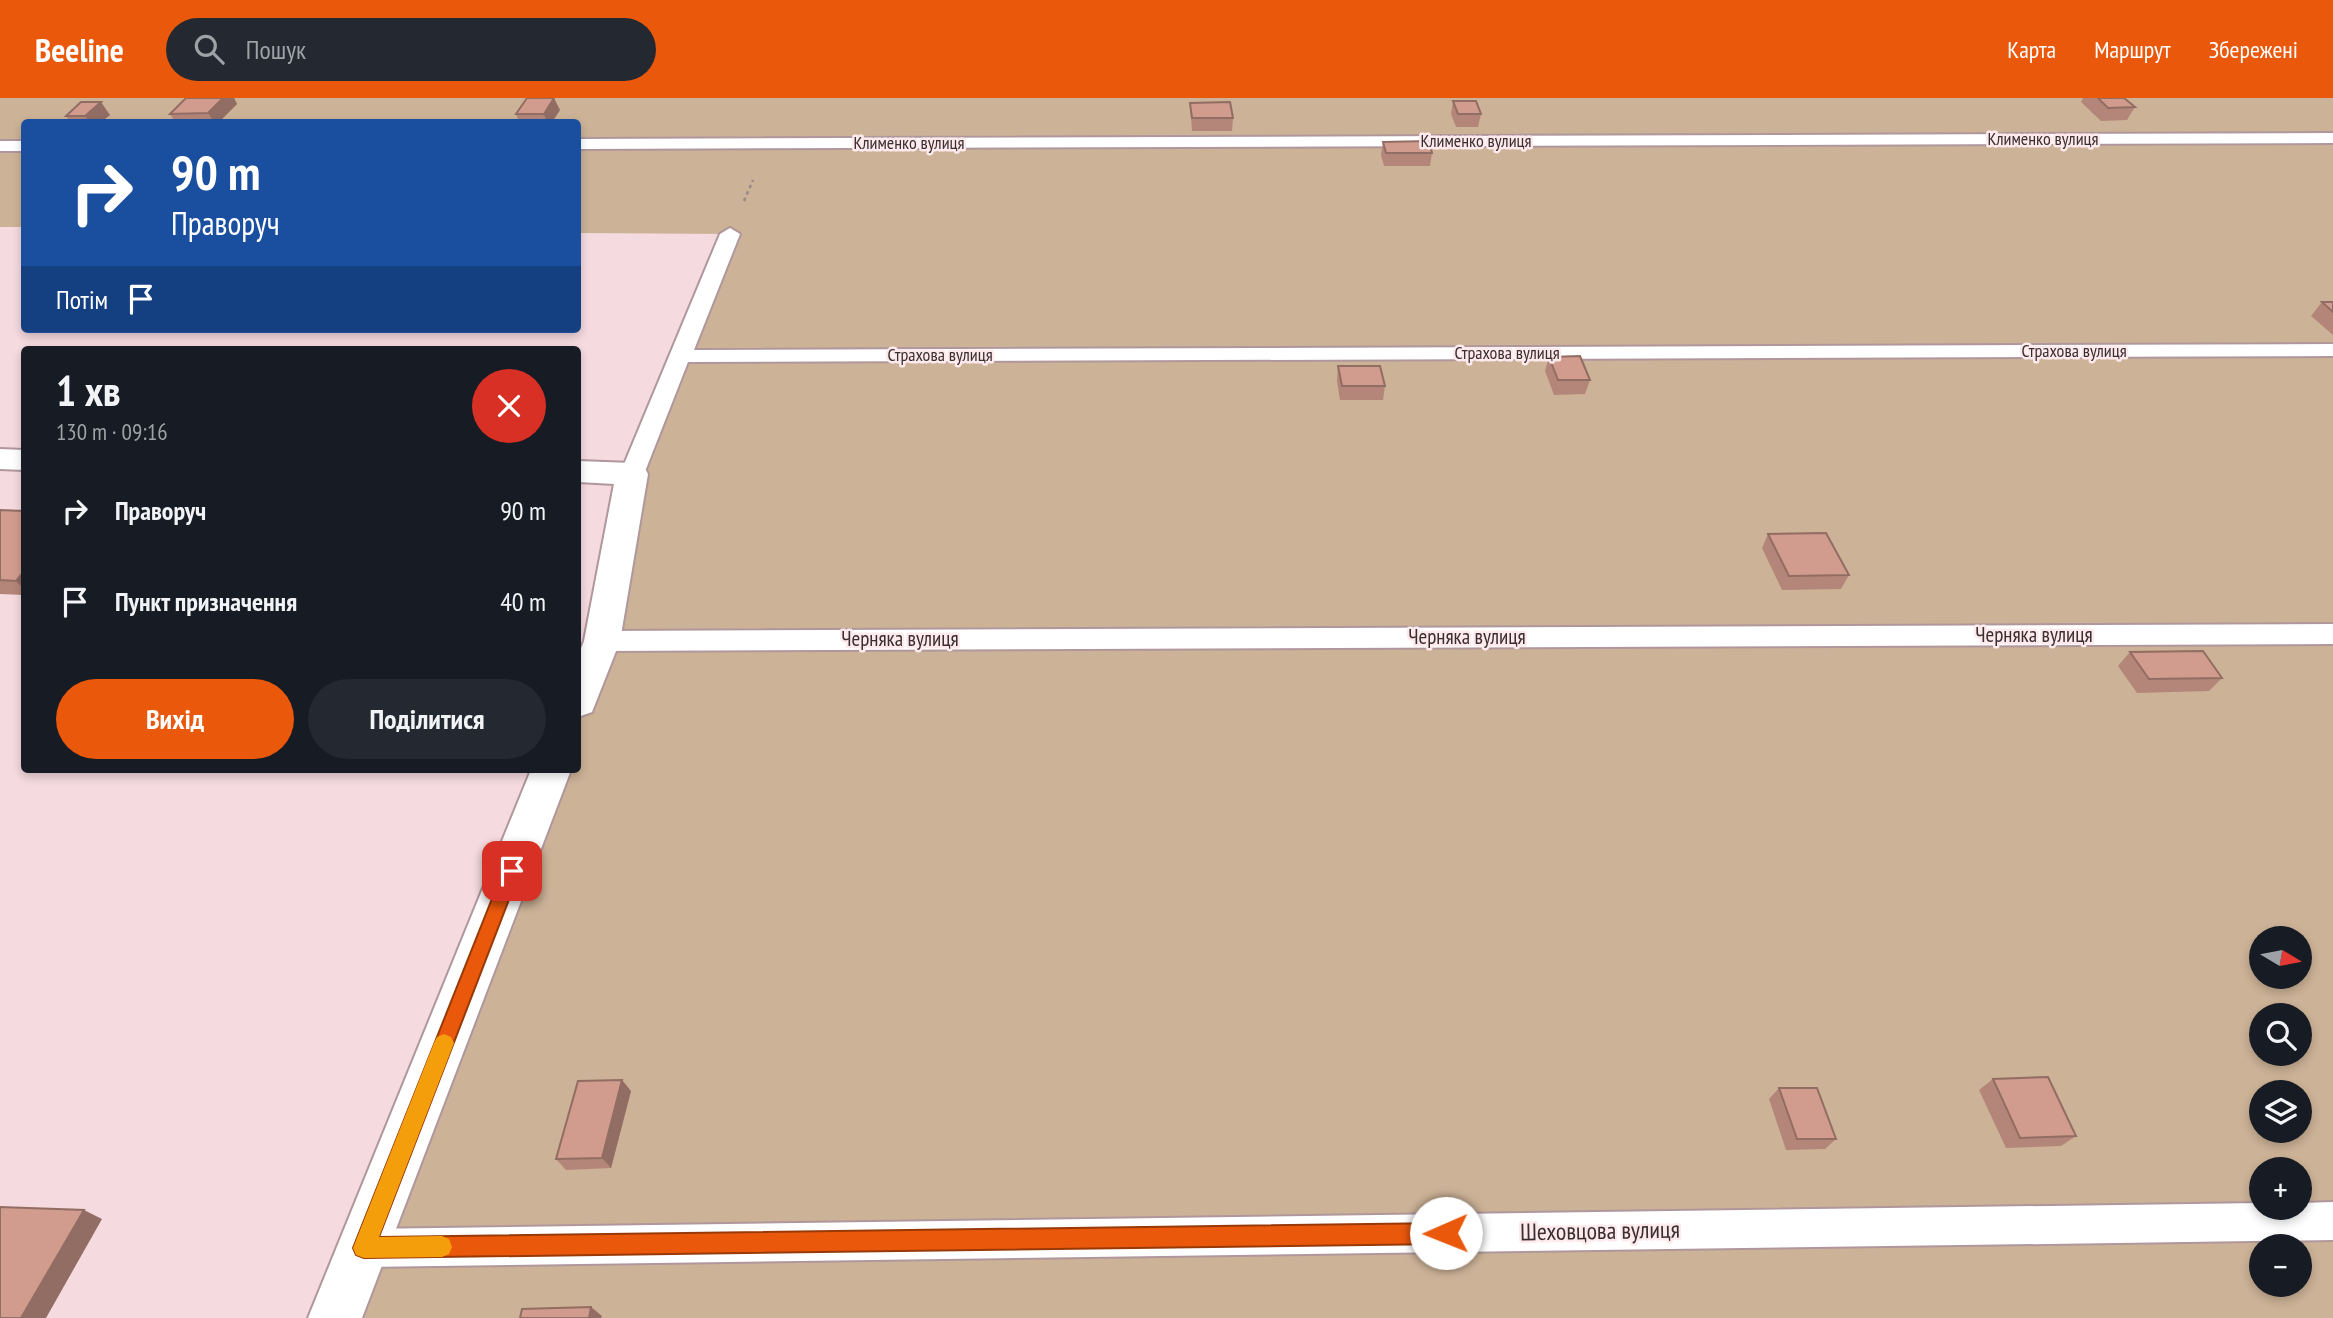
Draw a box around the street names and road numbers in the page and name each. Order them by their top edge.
street label: Клименко вулиця [1988,127,2099,150]
street label: Клименко вулиця [1421,129,1532,152]
street label: Клименко вулиця [854,131,965,154]
street label: Страхова вулиця [2021,339,2127,362]
street label: Страхова вулиця [1454,341,1560,364]
street label: Страхова вулиця [887,343,993,366]
street label: Черняка вулиця [1975,621,2093,648]
street label: Черняка вулиця [1408,623,1526,650]
street label: Черняка вулиця [841,625,959,652]
street label: Шеховцова вулиця [1520,1214,1680,1247]

